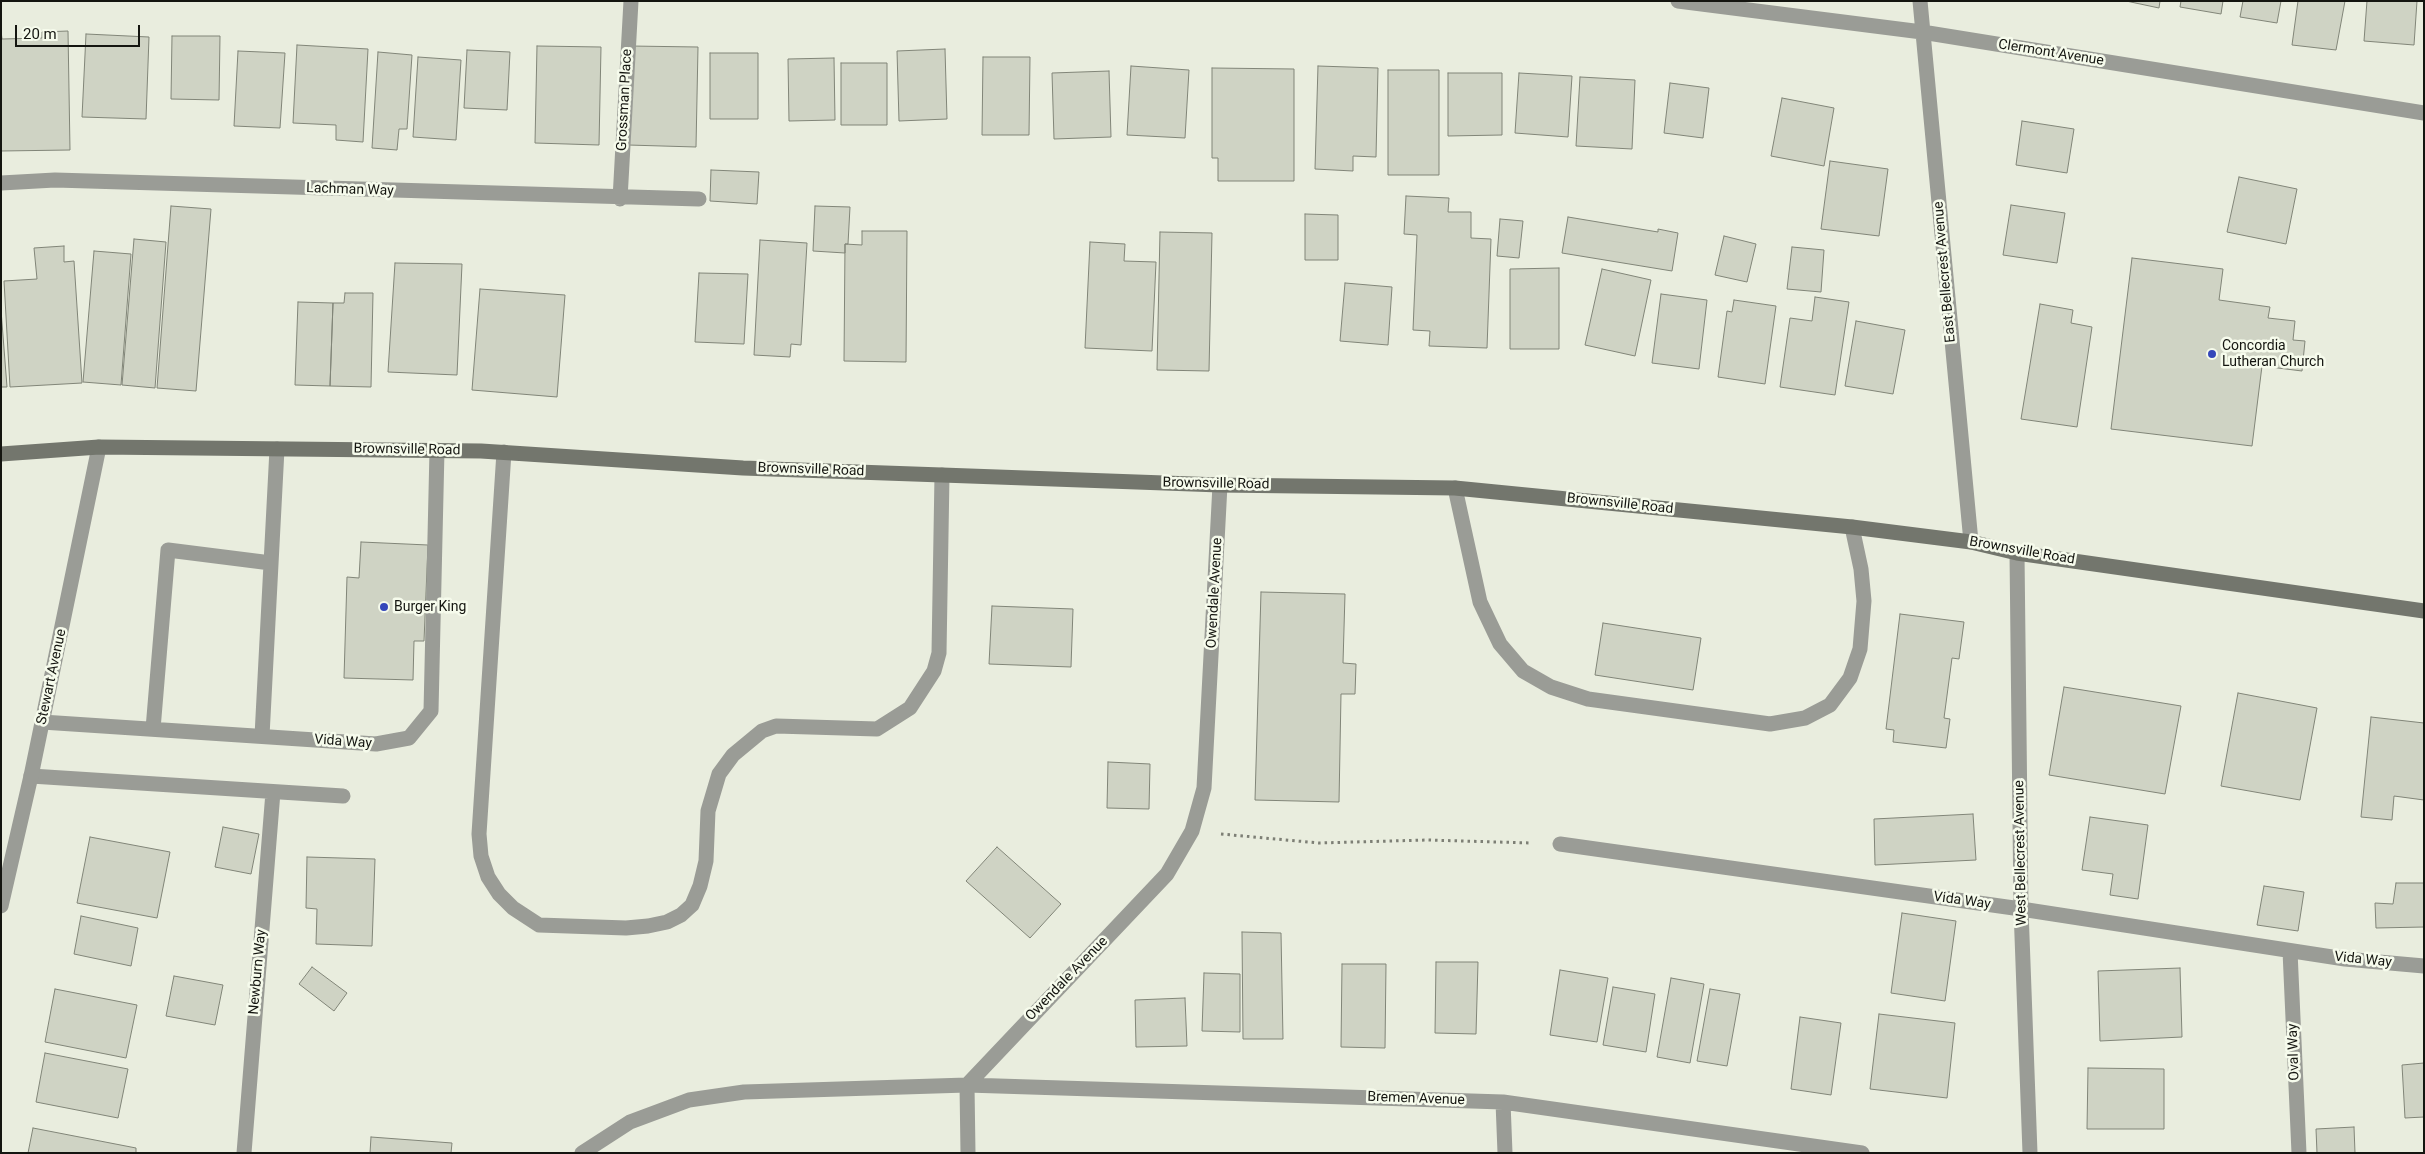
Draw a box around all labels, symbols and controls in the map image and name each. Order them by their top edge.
scale bar [18,15,142,47]
text: 20 m [23,25,57,43]
street label: Clermont Avenue [1997,36,2105,70]
street label: Grossman Place [614,48,636,152]
street label: Lachman Way [306,180,394,200]
street label: East Bellecrest Avenue [1930,201,1960,343]
place label: Concordia Lutheran Church [2222,338,2324,371]
marker: Concordia Lutheran Church [2206,348,2218,360]
street label: Brownsville Road [353,441,461,459]
street label: Brownsville Road [757,460,865,480]
street label: Brownsville Road [1162,475,1270,493]
street label: Brownsville Road [1566,490,1674,518]
street label: Brownsville Road [1968,533,2076,569]
street label: Owendale Avenue [1204,537,1226,649]
place label: Burger King [394,599,466,615]
marker: Burger King [378,601,390,613]
street label: Stewart Avenue [34,628,70,726]
street label: Vida Way [314,732,372,752]
street label: West Bellecrest Avenue [2011,780,2031,926]
street label: Vida Way [1932,889,1992,913]
street label: Newburn Way [246,929,270,1015]
street label: Owendale Avenue [1022,933,1112,1025]
street label: Vida Way [2333,949,2393,971]
street label: Oval Way [2285,1023,2303,1081]
street label: Bremen Avenue [1367,1089,1465,1109]

